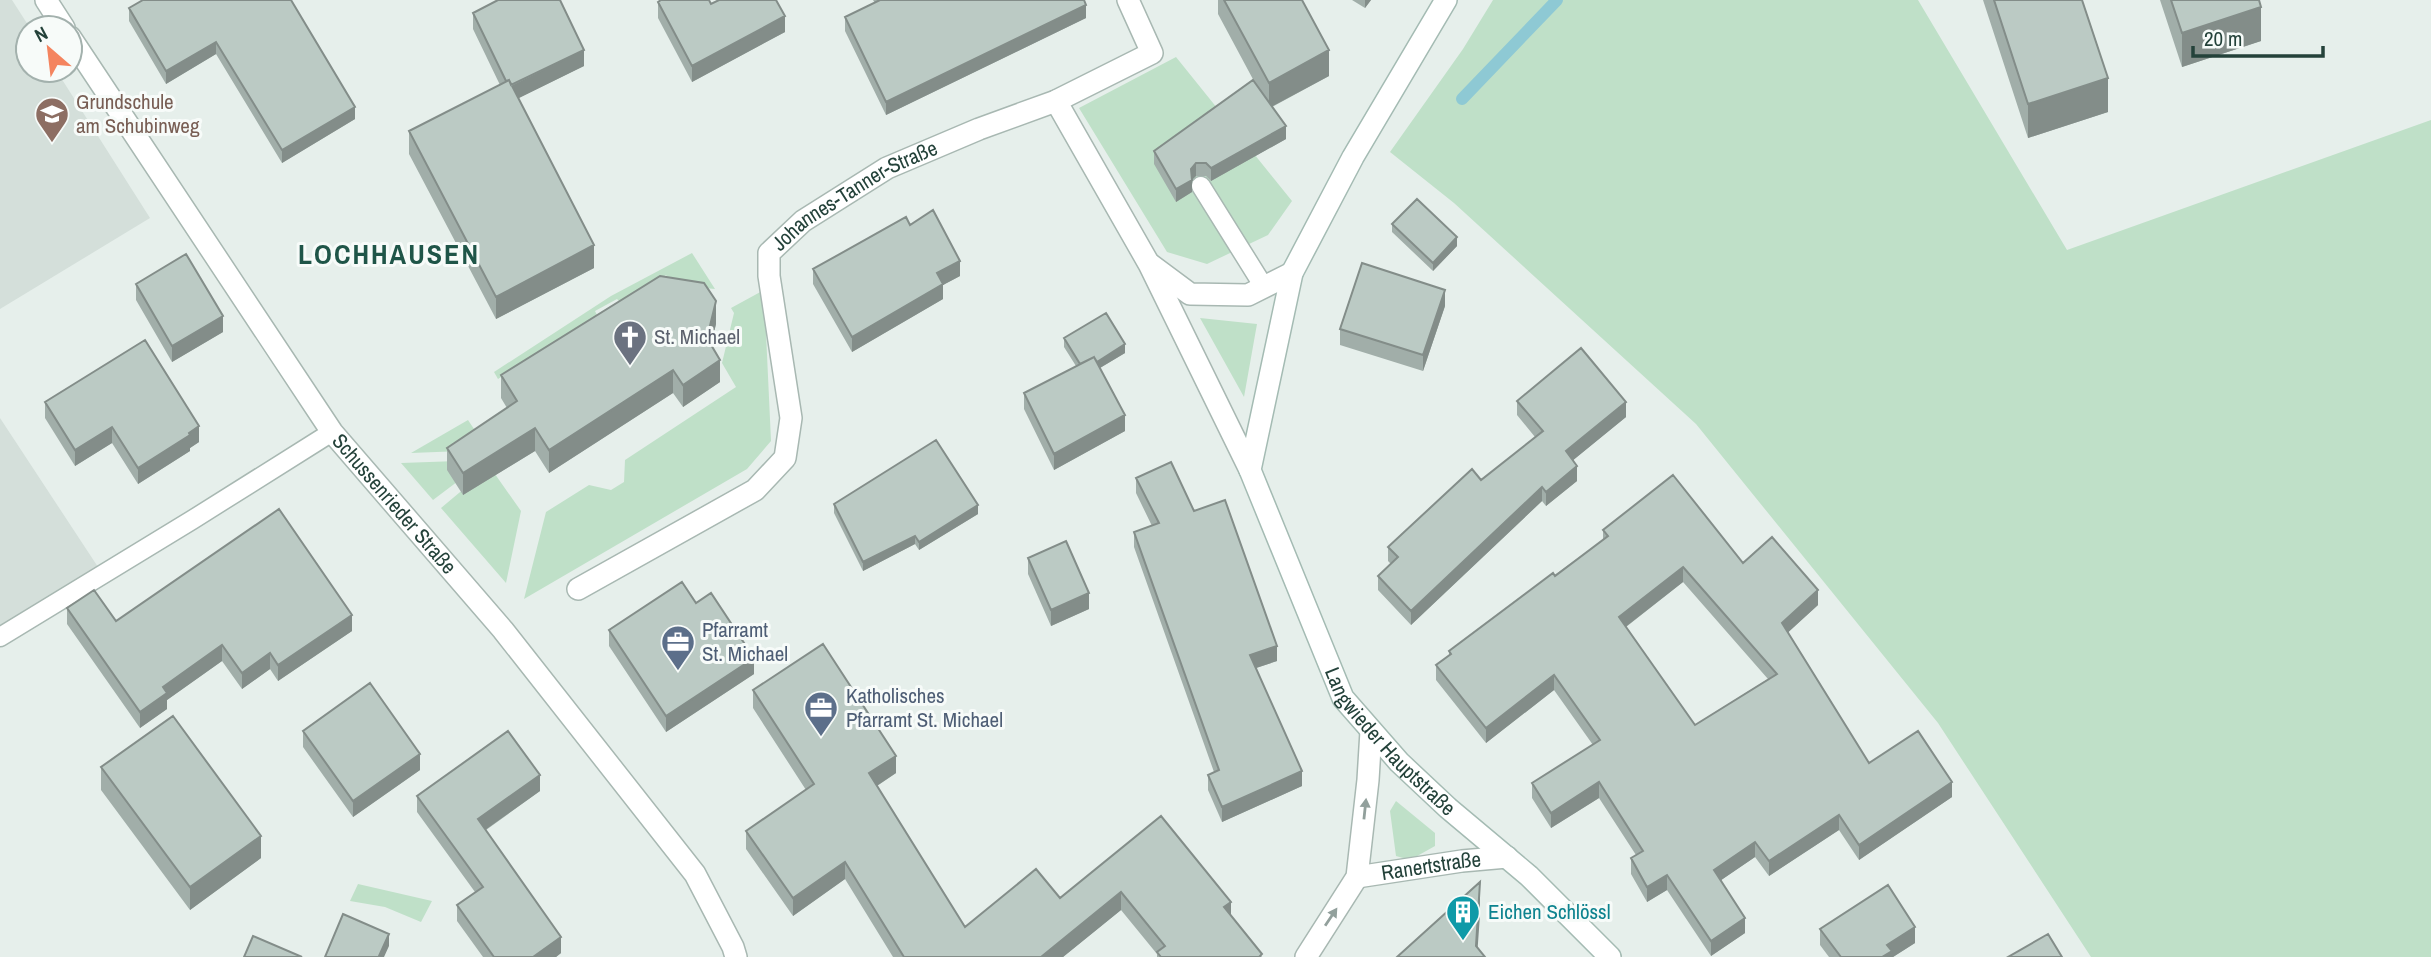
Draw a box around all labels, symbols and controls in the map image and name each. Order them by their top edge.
north arrow [14,14,84,84]
scale bar [2193,14,2322,58]
text: N [30,20,52,48]
text: 20 m [2204,24,2242,53]
place label: Grundschule am Schubinweg [76,87,200,140]
school or university icon: Grundschule am Schubinweg [33,95,71,144]
street label: Johannes-Tanner-Straße [765,133,942,257]
district label: LOCHHAUSEN [298,235,480,273]
church icon: St. Michael [611,318,649,367]
place label: St. Michael [654,322,740,351]
street label: Schussenrieder Straße [326,427,463,580]
place label: Pfarramt St. Michael [702,615,788,668]
office icon: Pfarramt St. Michael [659,623,697,672]
street label: Langwieder Hauptstraße [1318,663,1462,822]
place label: Katholisches Pfarramt St. Michael [846,681,1003,734]
office icon: Katholisches Pfarramt St. Michael [802,689,840,738]
one-way arrow [1360,798,1371,820]
street label: Ranertstraße [1379,844,1482,887]
building icon: Eichen Schlössl [1444,893,1482,942]
place label: Eichen Schlössl [1488,897,1611,926]
one-way arrow [1324,907,1337,926]

